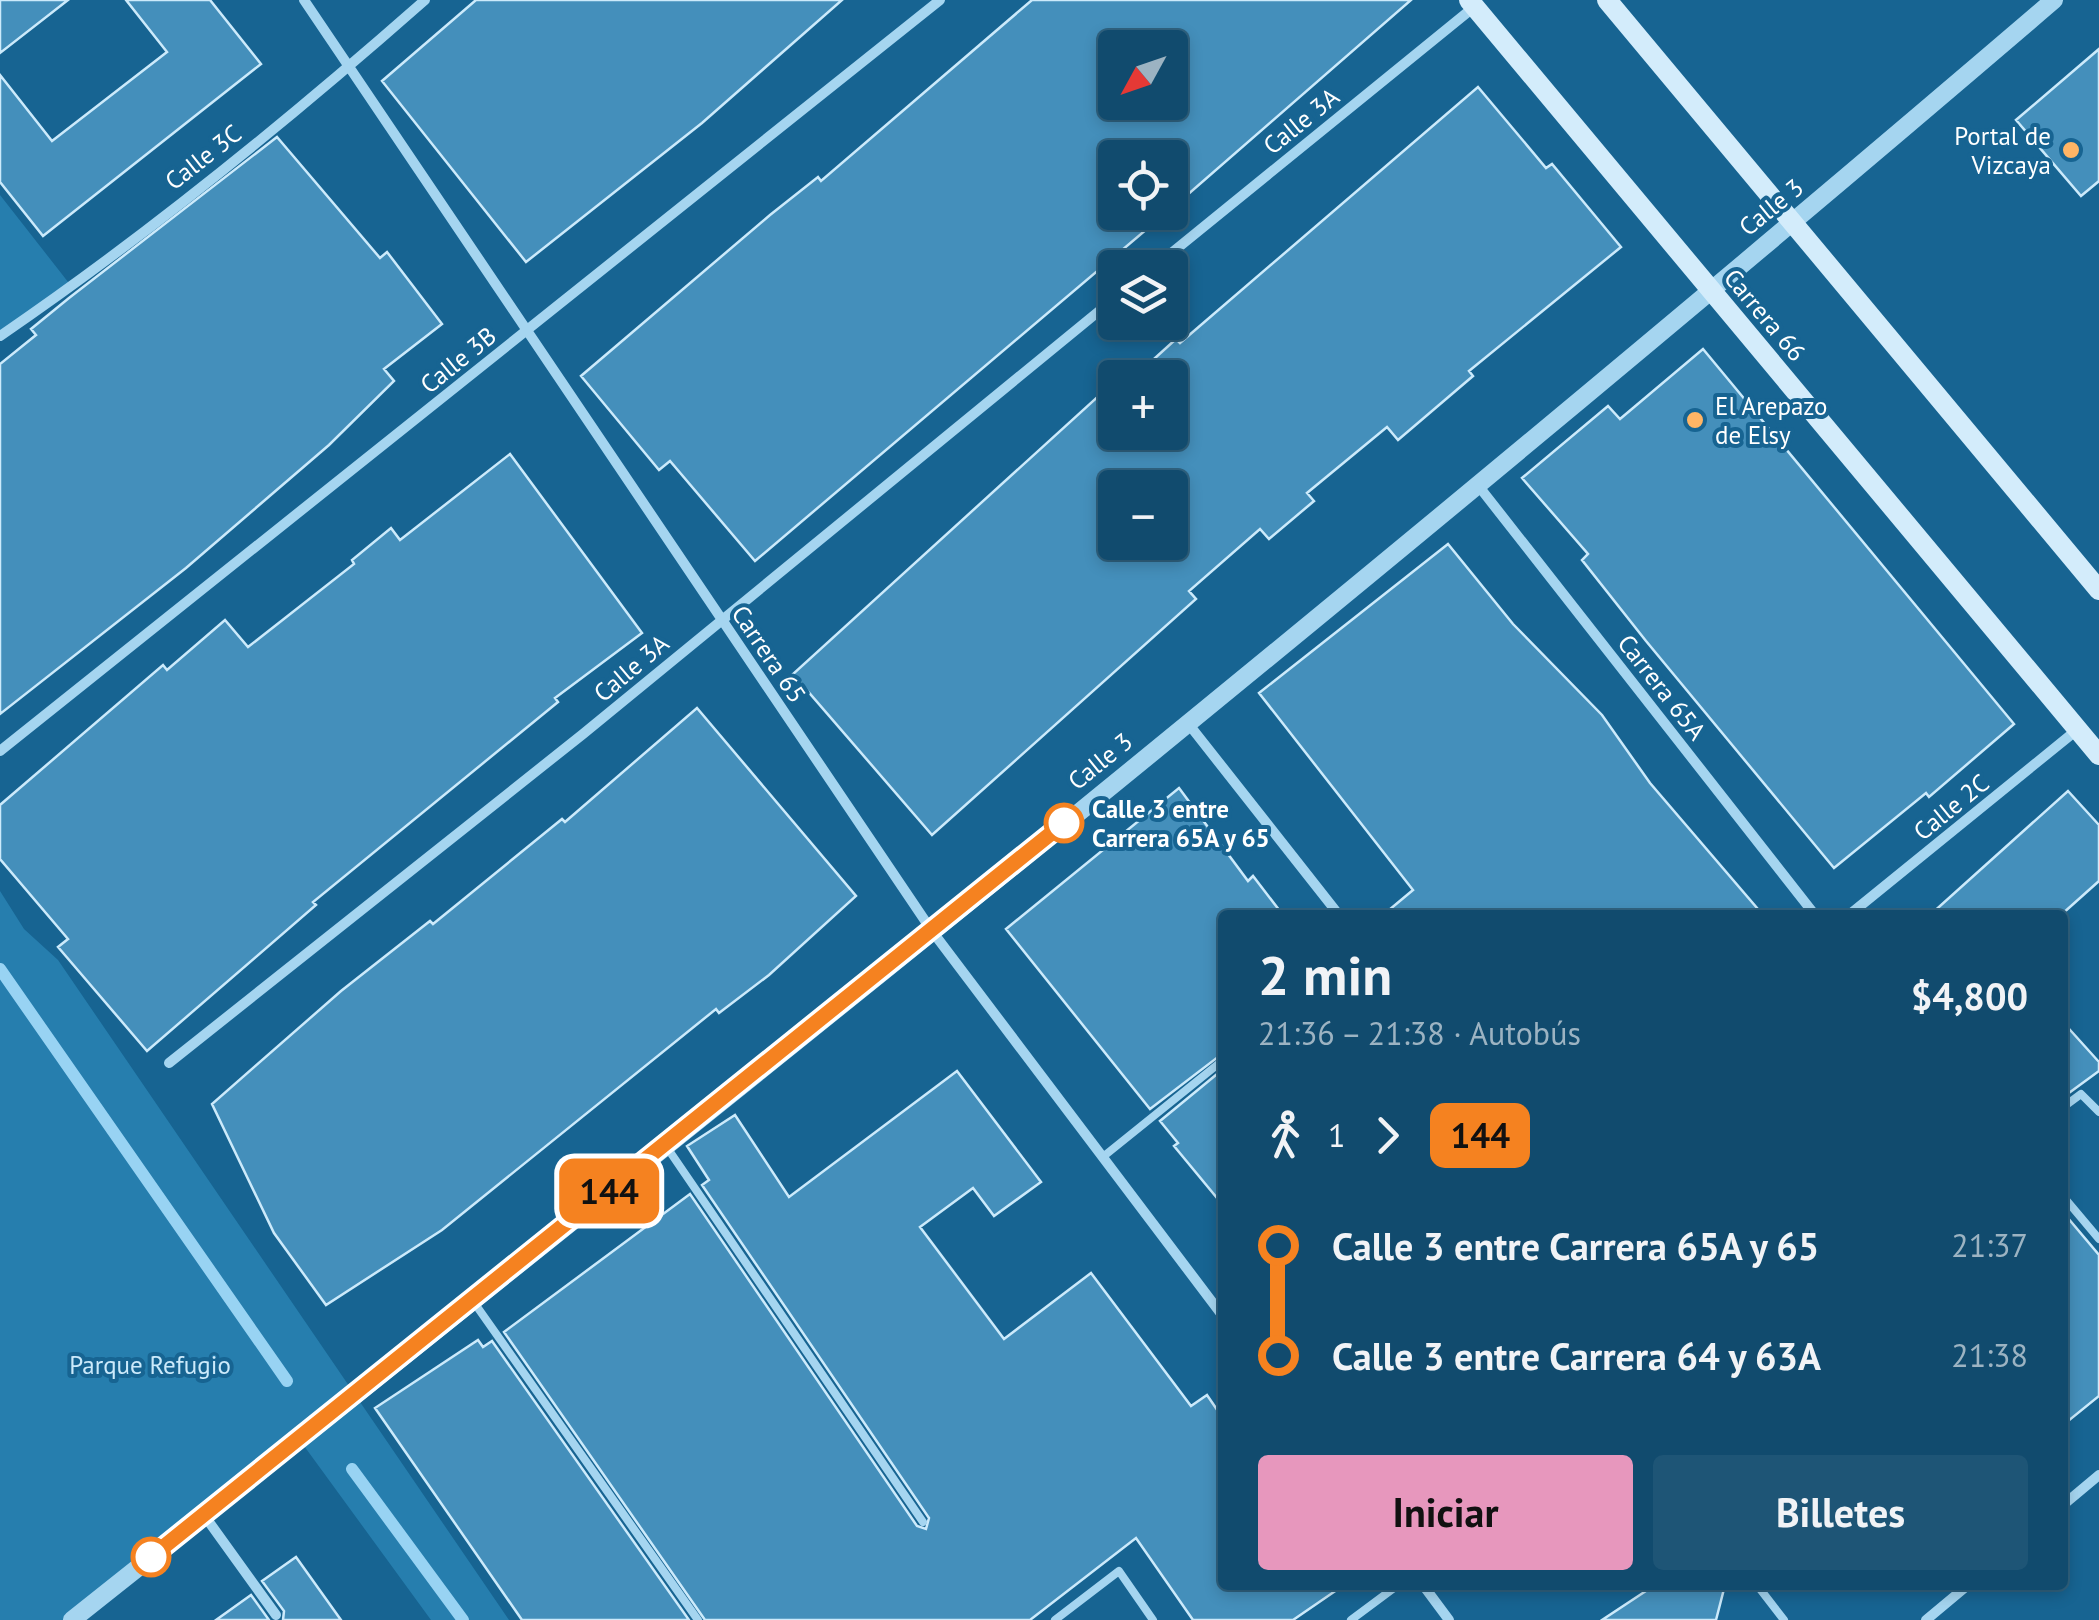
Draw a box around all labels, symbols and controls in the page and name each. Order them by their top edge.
north arrow [1098,30,1188,120]
map controls [1098,30,1188,560]
street label: Calle 3A [1257,80,1346,161]
street label: Calle 3C [158,117,248,197]
place label: Portal de Vizcaya [1954,120,2051,181]
marker: Portal de Vizcaya [2060,139,2082,161]
button: locate [1098,140,1188,230]
street label: Calle 3 [1732,171,1810,243]
button: layers [1098,250,1188,340]
street label: Carrera 66 [1717,262,1813,368]
street label: Calle 3B [414,320,502,400]
button: + [1098,360,1188,450]
place label: El Arepazo de Elsy [1715,390,1828,451]
marker: El Arepazo de Elsy [1684,409,1706,431]
button: − [1098,470,1188,560]
street label: Carrera 65 [725,599,813,709]
street label: Calle 3A [587,627,675,709]
street label: Carrera 65A [1611,628,1713,747]
street label: Calle 3 [1061,725,1139,797]
street label: Calle 2C [1907,767,1995,847]
place label: Calle 3 entre Carrera 65A y 65 [1092,793,1270,854]
marker: Calle 3 entre Carrera 65A y 65 [1045,804,1083,842]
text: 2 min [1258,939,1392,1010]
text: $4,800 [1911,971,2028,1020]
text: 21:36 – 21:38 · Autobús [1258,1012,1581,1054]
icon: walk [1258,1108,1313,1163]
icon: forward [1360,1108,1415,1163]
text: 144 [1450,1112,1510,1158]
text: 1 [1328,1114,1345,1156]
line badge: 144 [552,1158,666,1224]
text: 144 [579,1168,639,1214]
text: Calle 3 entre Carrera 65A y 65 [1332,1221,1819,1270]
text: 21:37 [1951,1224,2028,1266]
text: Calle 3 entre Carrera 64 y 63A [1332,1331,1821,1380]
text: 21:38 [1951,1334,2028,1376]
park label: Parque Refugio [69,1349,231,1381]
button: Iniciar [1258,1455,1633,1570]
button: Billetes [1653,1455,2028,1570]
unlabelled marker [132,1538,170,1576]

